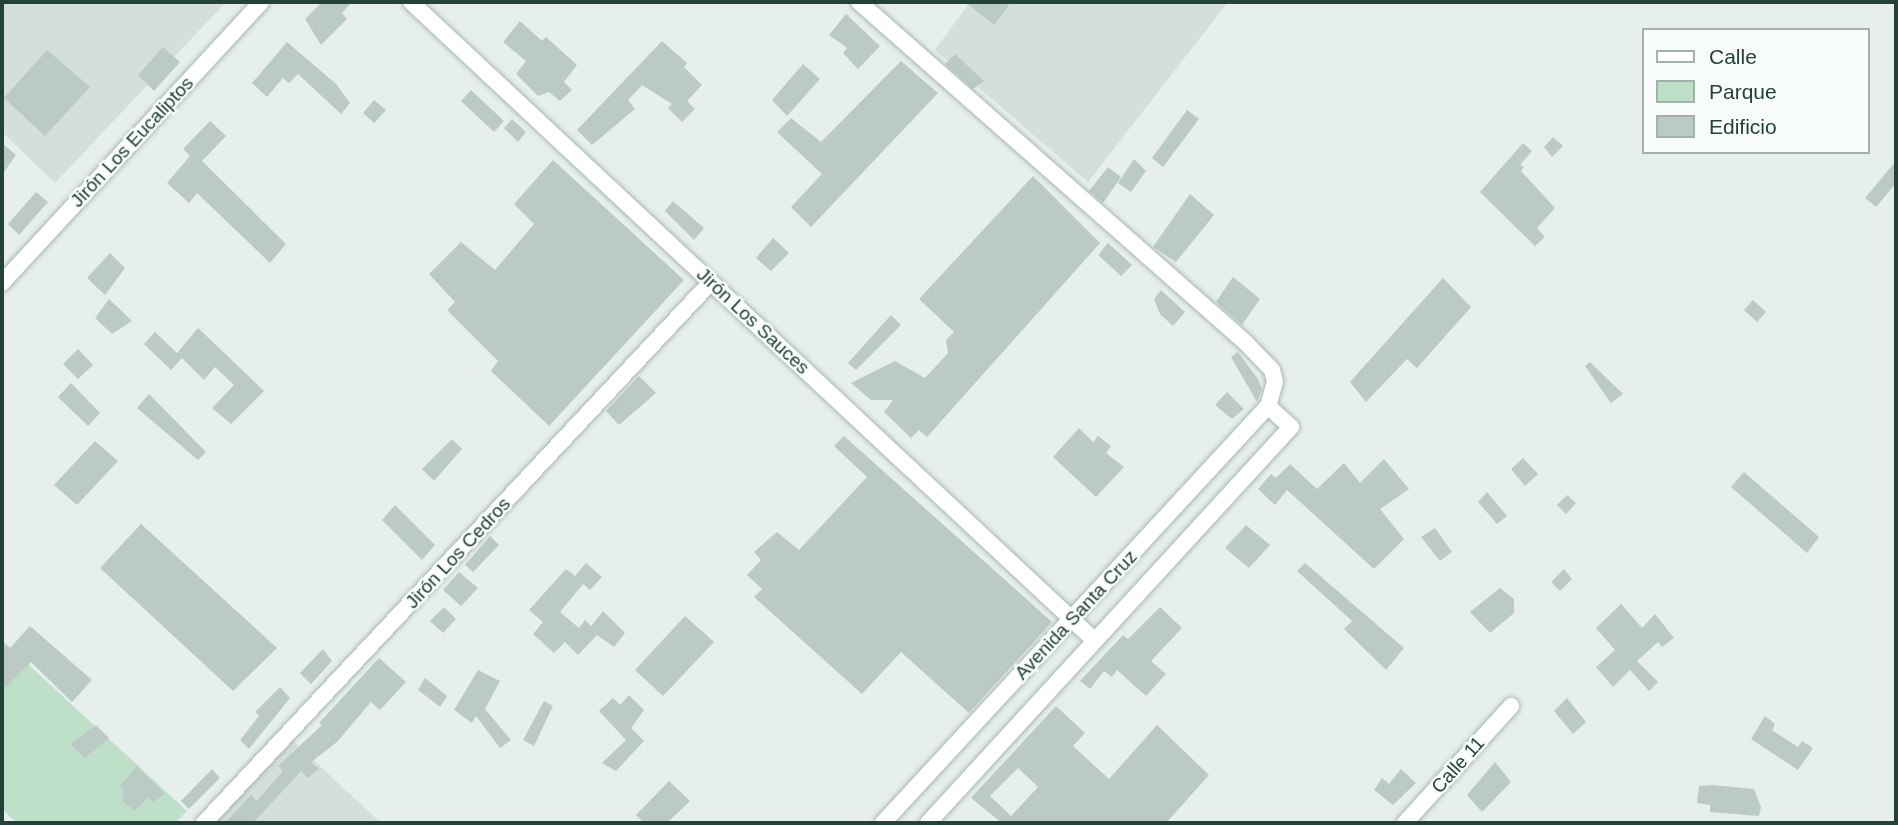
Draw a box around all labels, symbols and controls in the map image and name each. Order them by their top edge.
legend [1643,28,1870,154]
text: Calle [1709,45,1757,68]
street label: Jirón Los Eucaliptos [66,72,198,212]
text: Parque [1709,80,1777,103]
text: Edificio [1709,115,1777,138]
street label: Jirón Los Sauces [692,263,814,379]
street label: Jirón Los Cedros [401,493,515,613]
street label: Avenida Santa Cruz [1010,546,1142,684]
street label: Calle 11 [1427,732,1489,798]

